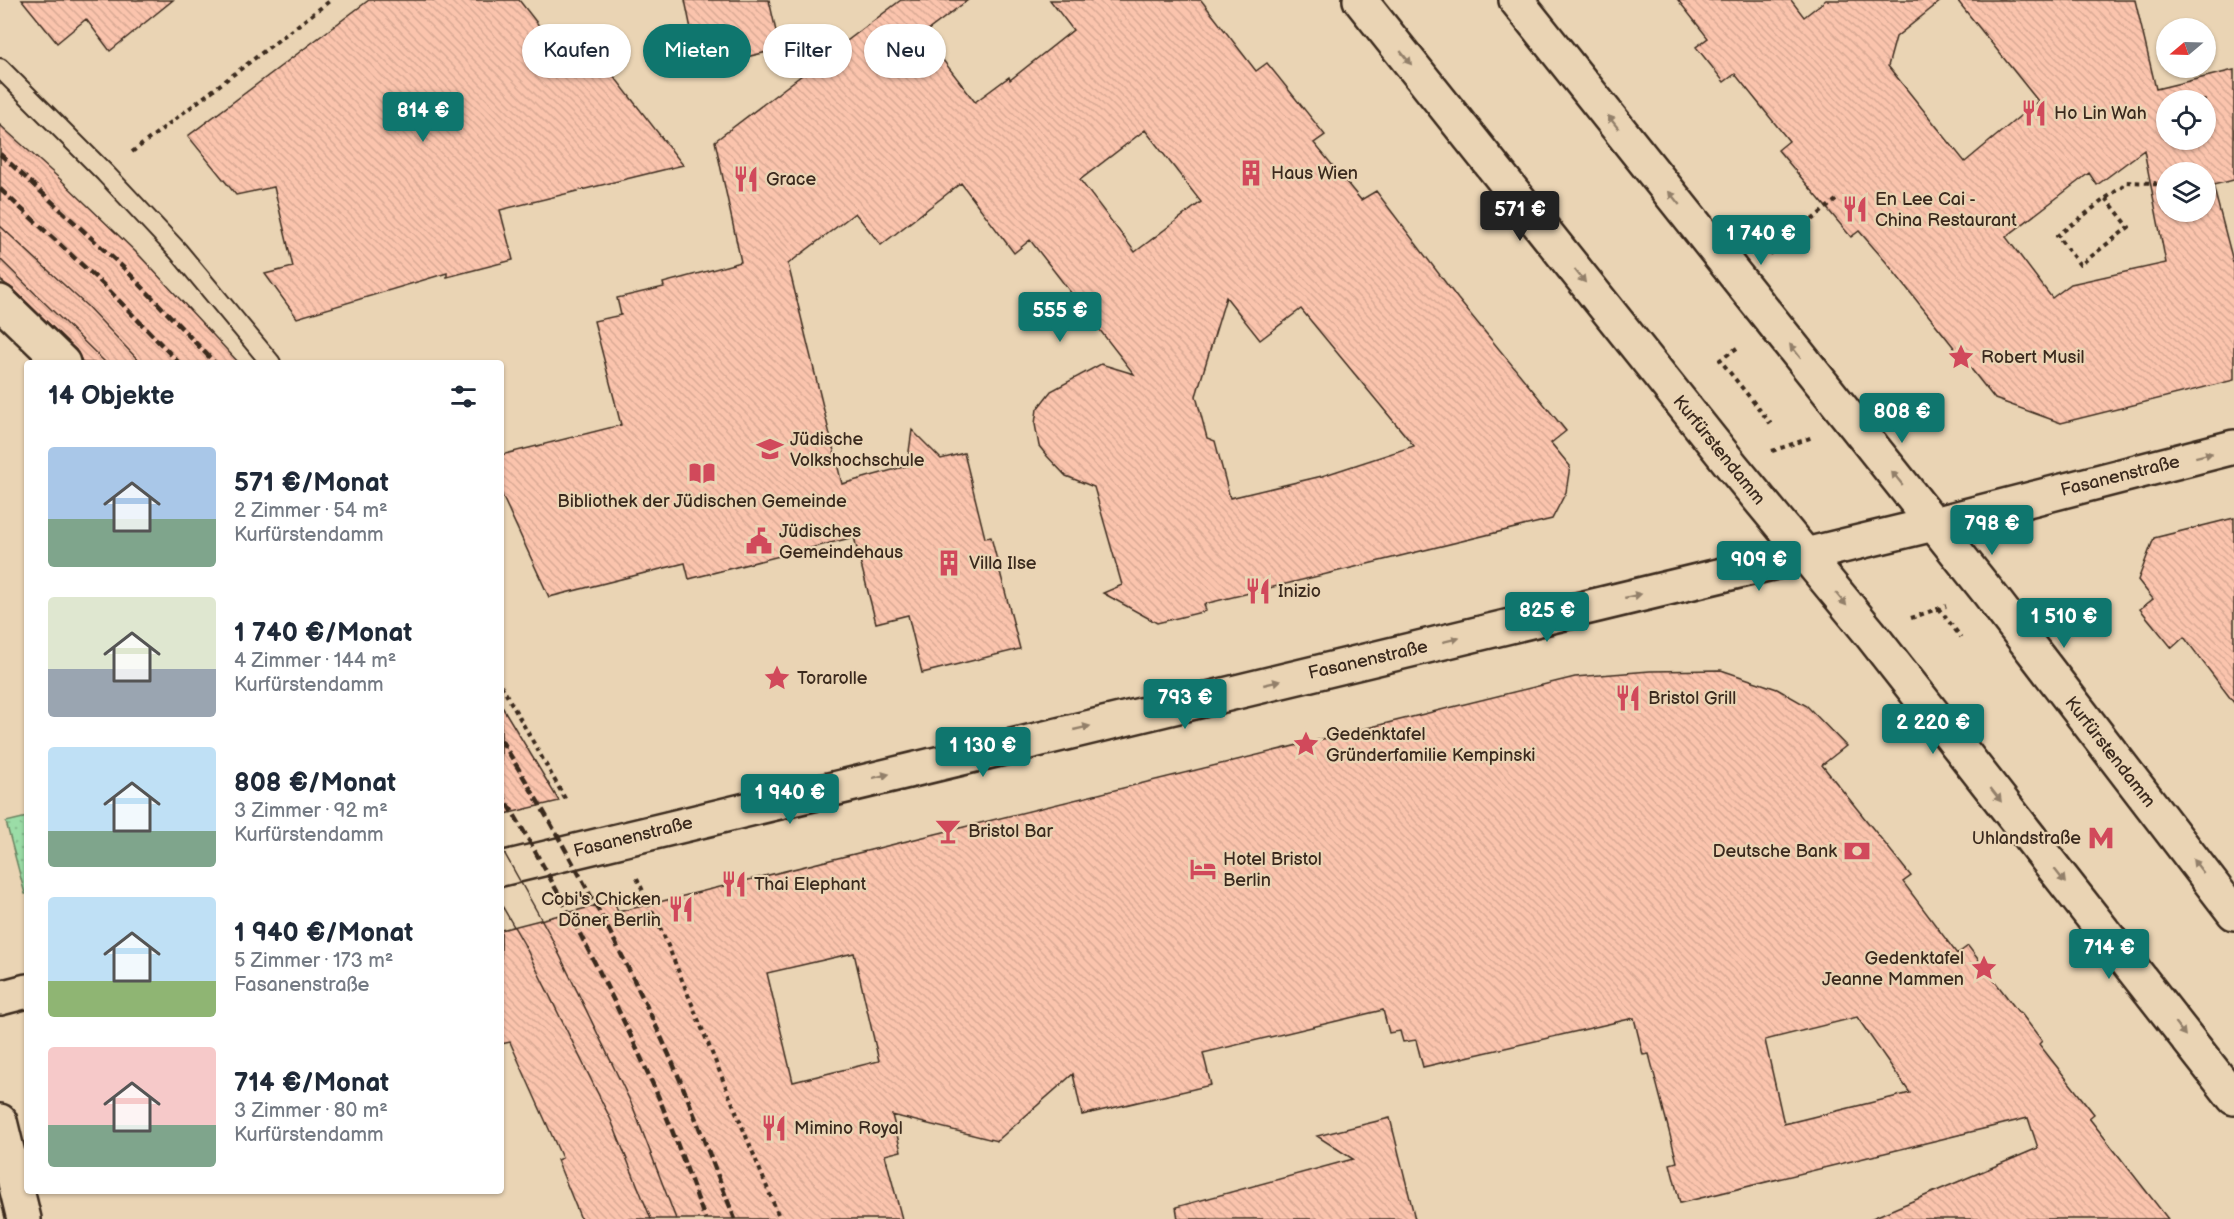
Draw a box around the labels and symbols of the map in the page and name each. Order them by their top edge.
north arrow [2156,18,2216,78]
one-way arrow [1400,50,1413,66]
pin: 814 € [381,92,465,143]
restaurant icon: Ho Lin Wah [2019,98,2049,128]
place label: Ho Lin Wah [2054,103,2147,124]
one-way arrow [1607,114,1620,130]
building icon: Haus Wien [1236,158,1266,188]
place label: Haus Wien [1271,163,1358,184]
restaurant icon: Grace [731,164,761,194]
place label: Grace [766,169,816,190]
place label: En Lee Cai - China Restaurant [1875,189,2017,231]
one-way arrow [1667,190,1680,206]
pin: 571 € [1478,191,1562,242]
restaurant icon: En Lee Cai - China Restaurant [1840,194,1870,224]
pin: 1 740 € [1706,215,1816,266]
one-way arrow [1574,268,1587,284]
pin: 555 € [1018,292,1102,343]
place icon: Robert Musil [1946,342,1976,372]
one-way arrow [1788,343,1801,359]
place label: Robert Musil [1981,347,2085,368]
street label: Kurfürstendamm [1668,391,1770,509]
pin: 808 € [1860,393,1944,444]
place label: Jüdische Volkshochschule [790,429,925,471]
school or university icon: Jüdische Volkshochschule [755,434,785,464]
one-way arrow [2195,450,2213,459]
street label: Fasanenstraße [2058,451,2182,501]
library icon: Bibliothek der Jüdischen Gemeinde [687,458,717,488]
one-way arrow [1892,471,1904,486]
place label: Bibliothek der Jüdischen Gemeinde [557,491,847,512]
pin: 798 € [1950,505,2034,556]
place label: Jüdisches Gemeindehaus [779,521,903,563]
public building icon: Jüdisches Gemeindehaus [744,526,774,556]
pin: 909 € [1717,541,1801,592]
building icon: Villa Ilse [934,548,964,578]
place label: Villa Ilse [969,553,1037,574]
restaurant icon: Inizio [1243,576,1273,606]
place label: Inizio [1278,581,1321,602]
one-way arrow [1624,591,1643,600]
one-way arrow [1835,591,1848,607]
pin: 825 € [1505,592,1589,643]
pin: 1 510 € [2009,598,2119,649]
one-way arrow [1442,634,1460,644]
street label: Fasanenstraße [1306,636,1430,684]
place icon: Torarolle [762,663,792,693]
place label: Torarolle [797,668,868,689]
one-way arrow [1263,677,1281,687]
pin: 793 € [1143,679,1227,730]
restaurant icon: Bristol Grill [1613,683,1643,713]
place label: Bristol Grill [1648,688,1736,709]
street label: Kurfürstendamm [2060,692,2160,812]
pin: 2 220 € [1878,704,1988,755]
one-way arrow [1073,723,1092,732]
place label: Gedenktafel Gründerfamilie Kempinski [1326,724,1535,766]
pin: 1 130 € [928,727,1038,778]
place icon: Gedenktafel Gründerfamilie Kempinski [1291,729,1321,759]
one-way arrow [872,771,890,781]
pin: 1 940 € [735,774,845,825]
one-way arrow [1990,787,2002,802]
street label: Fasanenstraße [571,812,695,862]
bar icon: Bristol Bar [933,816,963,846]
place label: Bristol Bar [968,821,1054,842]
metro station icon: Uhlandstraße [2086,823,2116,853]
place label: Uhlandstraße [1972,828,2081,849]
bank icon: Deutsche Bank [1842,836,1872,866]
place label: Deutsche Bank [1713,841,1837,862]
place label: Hotel Bristol Berlin [1223,849,1322,891]
hotel icon: Hotel Bristol Berlin [1188,854,1218,884]
one-way arrow [2192,858,2205,874]
one-way arrow [2053,868,2066,884]
restaurant icon: Thai Elephant [719,869,749,899]
place label: Thai Elephant [754,874,867,895]
place label: Cobi's Chicken Döner Berlin [541,889,661,931]
restaurant icon: Cobi's Chicken Döner Berlin [666,894,696,924]
pin: 714 € [2067,929,2151,980]
place label: Gedenktafel Jeanne Mammen [1822,948,1964,990]
place icon: Gedenktafel Jeanne Mammen [1969,953,1999,983]
one-way arrow [2174,1022,2186,1037]
restaurant icon: Mimino Royal [759,1113,789,1143]
place label: Mimino Royal [794,1118,903,1139]

